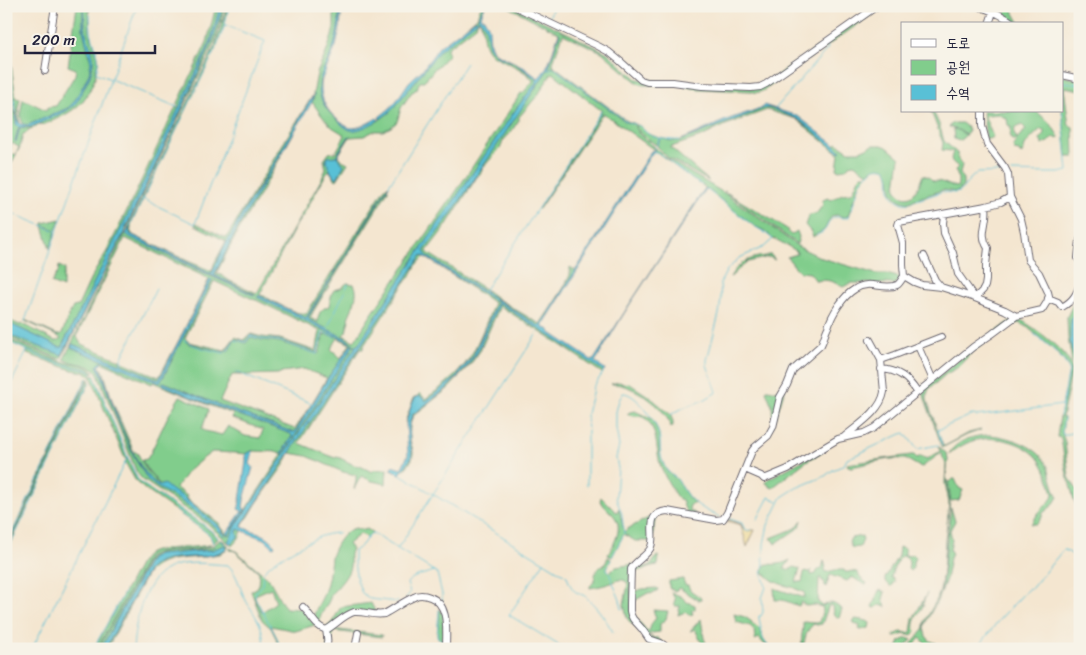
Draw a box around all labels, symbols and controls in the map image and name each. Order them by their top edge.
scale bar [25,22,155,54]
legend [901,22,1064,112]
text: 200 m [32,27,76,53]
text: 도로 [946,30,970,56]
text: 공원 [946,54,970,80]
text: 수역 [946,80,970,106]

